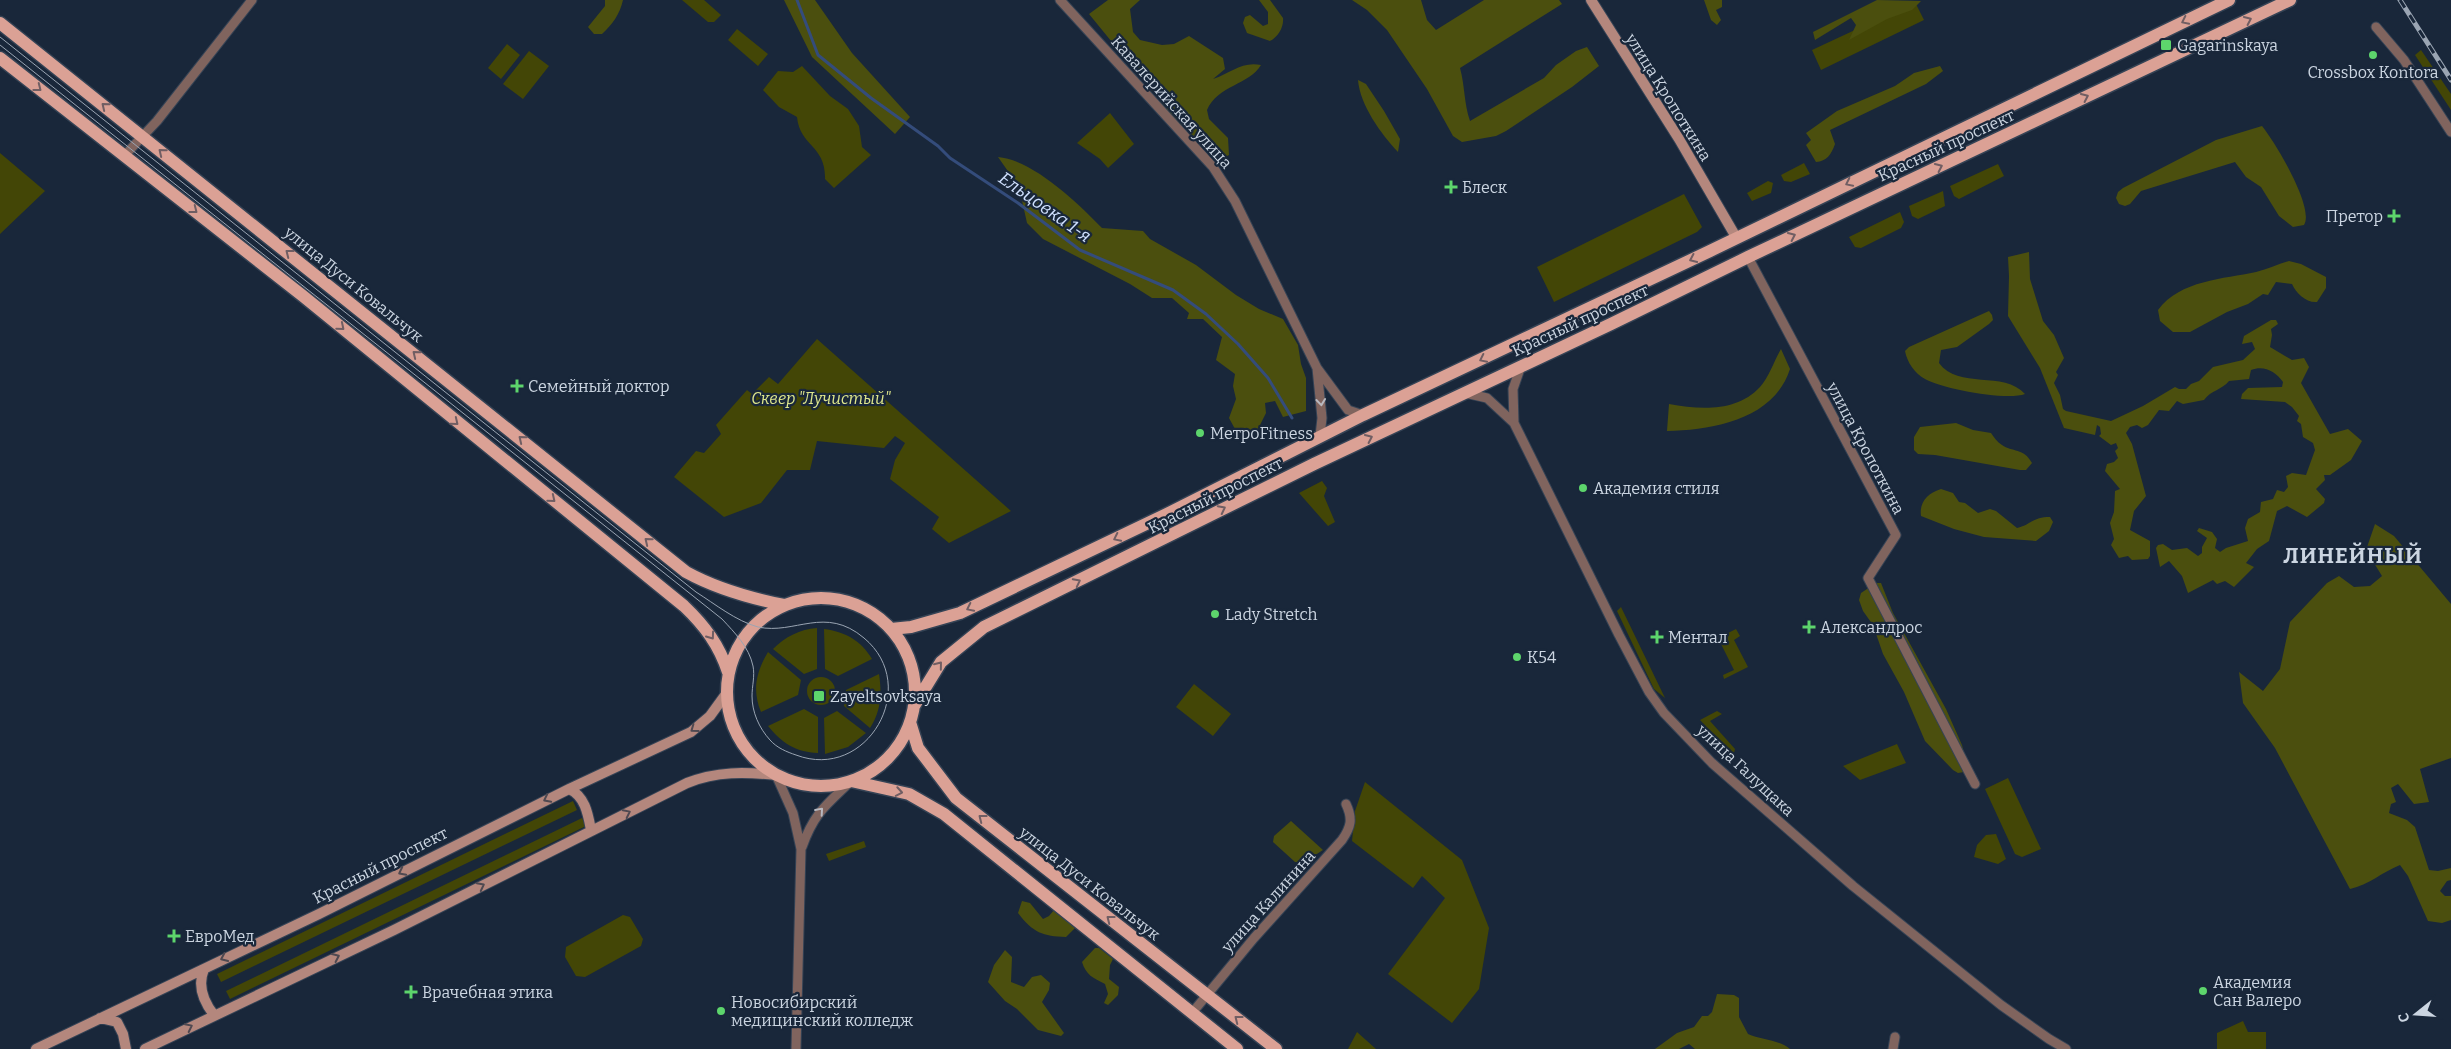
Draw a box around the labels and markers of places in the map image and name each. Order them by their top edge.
place label: Gagarinskaya [2177,36,2278,55]
marker: Gagarinskaya [2159,38,2173,52]
marker: Crossbox Kontora [2367,49,2379,61]
place label: Crossbox Kontora [2307,63,2439,82]
place label: Блеск [1462,178,1508,197]
marker: Блеск [1444,180,1458,194]
place label: Претор [2326,207,2383,226]
marker: Претор [2387,209,2401,223]
place label: Семейный доктор [528,377,670,396]
marker: Семейный доктор [510,379,524,393]
place label: МетроFitness [1210,424,1313,443]
marker: МетроFitness [1194,427,1206,439]
place label: Академия стиля [1593,479,1720,498]
marker: Академия стиля [1577,482,1589,494]
place label: Lady Stretch [1225,605,1317,624]
marker: Lady Stretch [1209,608,1221,620]
place label: Александрос [1820,618,1923,637]
marker: Александрос [1802,620,1816,634]
place label: Ментал [1668,628,1728,647]
marker: Ментал [1650,630,1664,644]
place label: К54 [1527,648,1557,667]
marker: К54 [1511,651,1523,663]
place label: Zayeltsovksaya [830,687,942,706]
marker: Zayeltsovksaya [812,689,826,703]
place label: ЕвроМед [185,927,255,946]
marker: ЕвроМед [167,929,181,943]
place label: Академия Сан Валеро [2213,973,2302,1010]
place label: Врачебная этика [422,983,553,1002]
marker: Врачебная этика [404,985,418,999]
marker: Академия Сан Валеро [2197,985,2209,997]
place label: Новосибирский медицинский колледж [731,993,914,1030]
marker: Новосибирский медицинский колледж [715,1005,727,1017]

